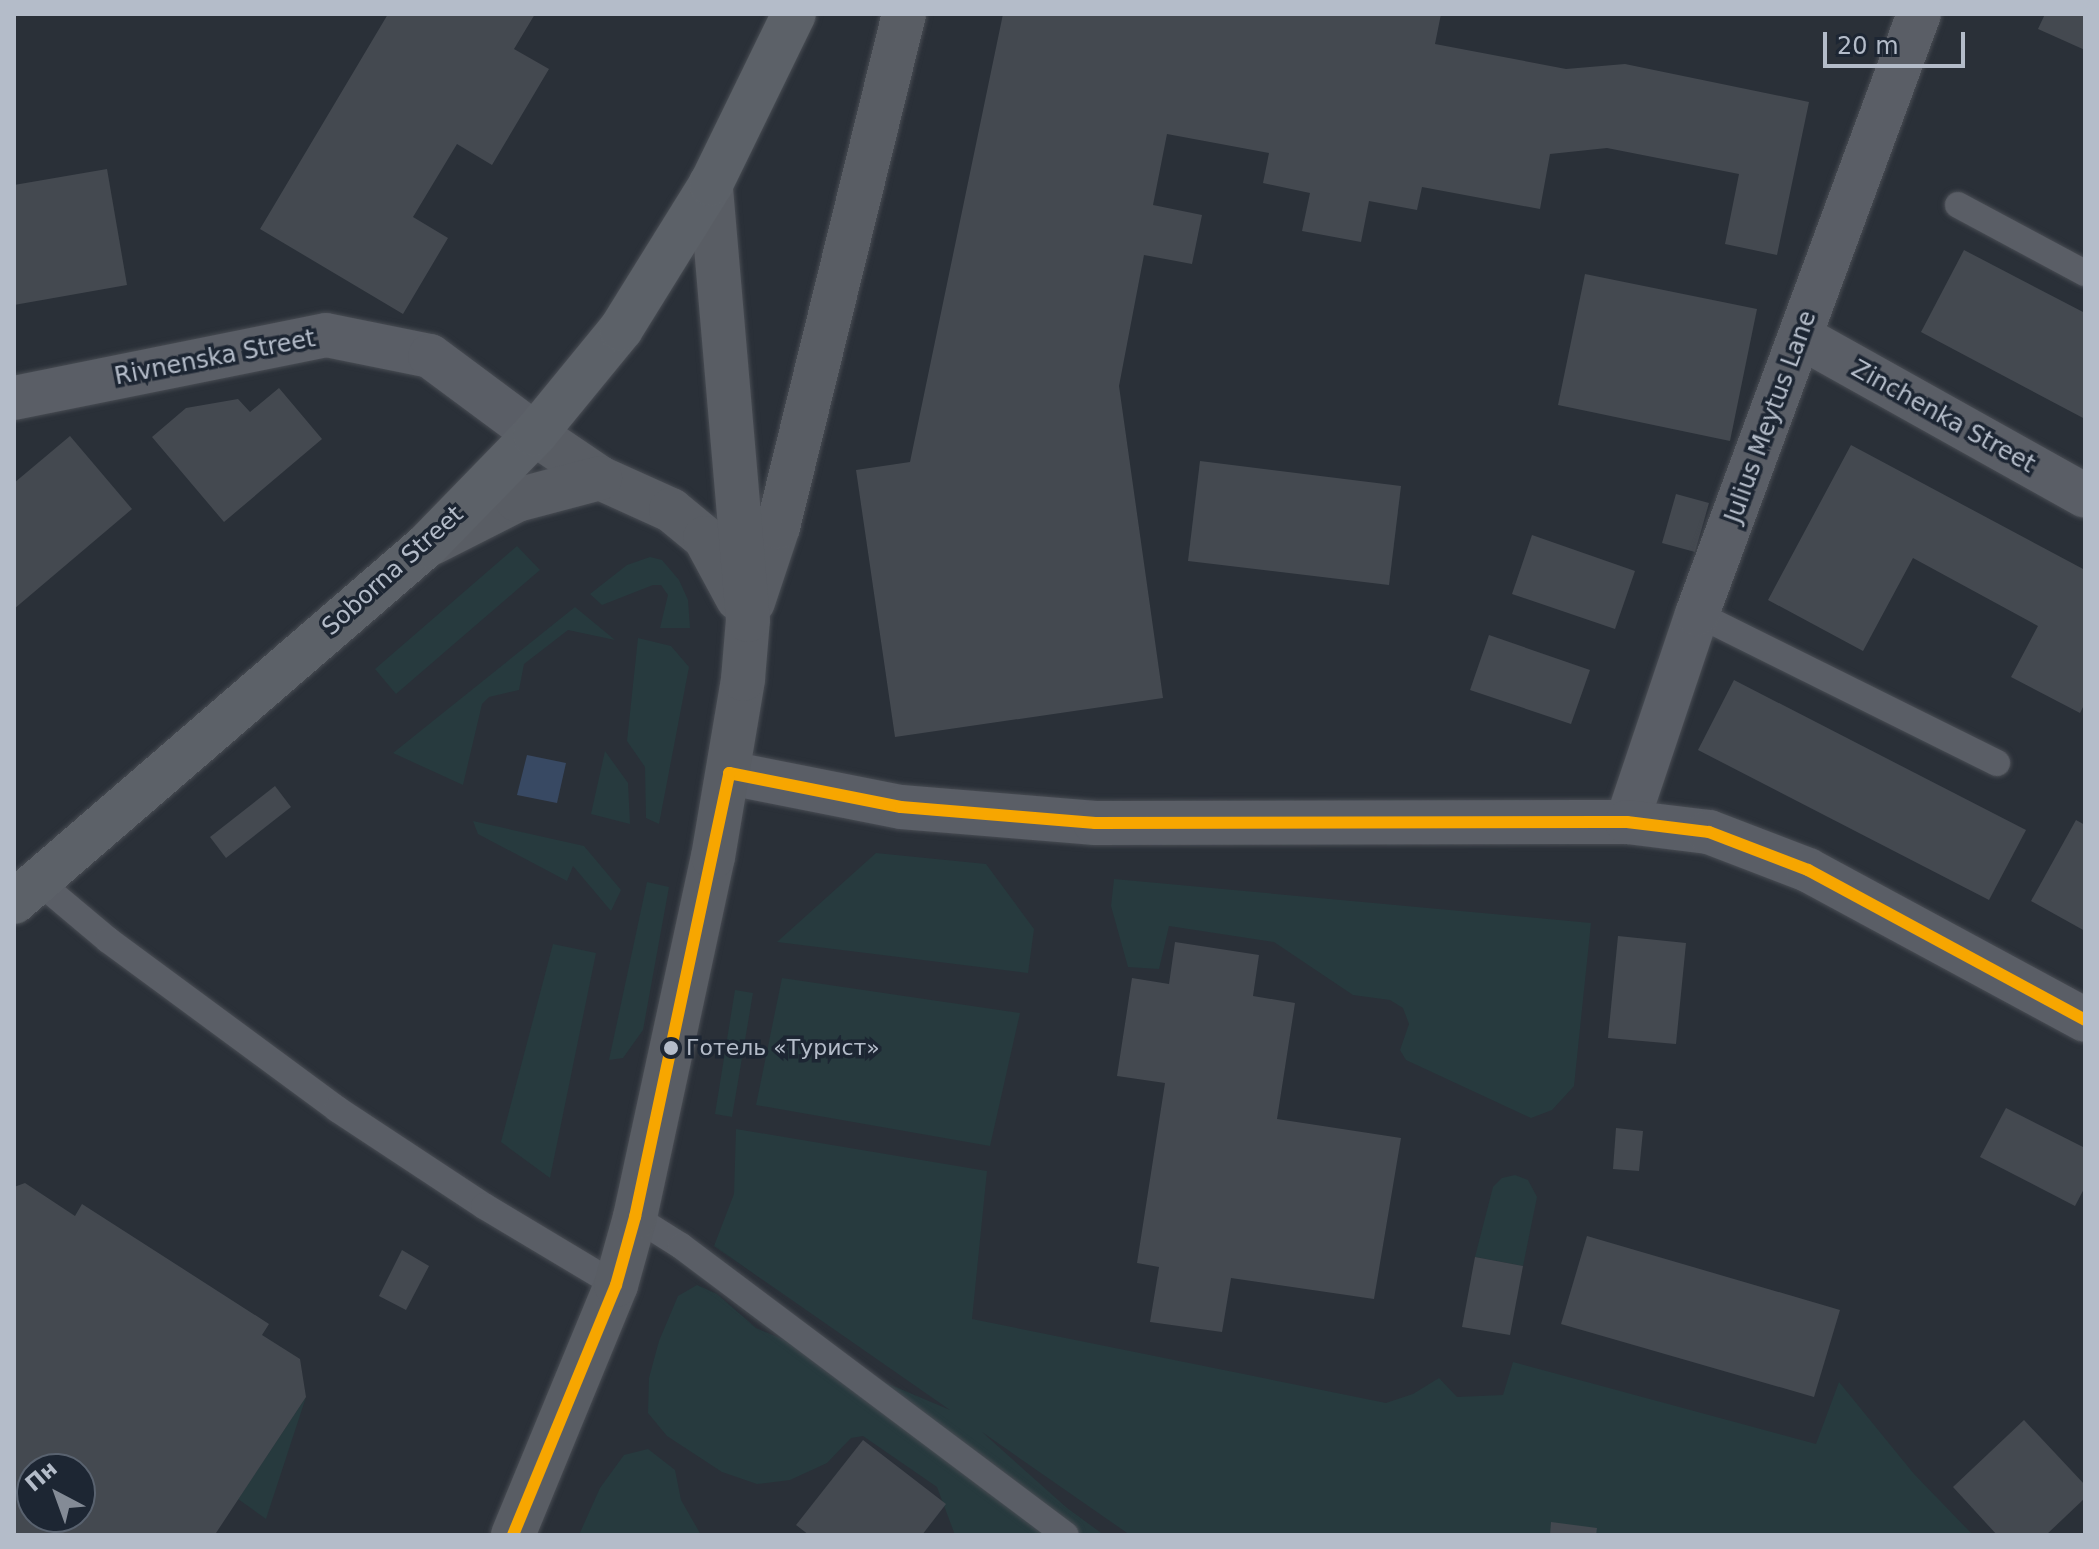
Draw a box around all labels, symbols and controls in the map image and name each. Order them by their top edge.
scale bar [1827,16,1969,66]
text: 20 m [1837,32,1899,60]
street label: Julius Meytus Lane [1719,307,1823,527]
street label: Rivnenska Street [112,324,318,392]
street label: Zinchenka Street [1846,355,2040,479]
street label: Soborna Street [317,500,469,642]
place label: Готель «Турист» [686,1035,880,1061]
marker: Готель «Турист» [663,1040,679,1056]
north arrow [16,1453,96,1533]
text: Пн [20,1456,62,1496]

